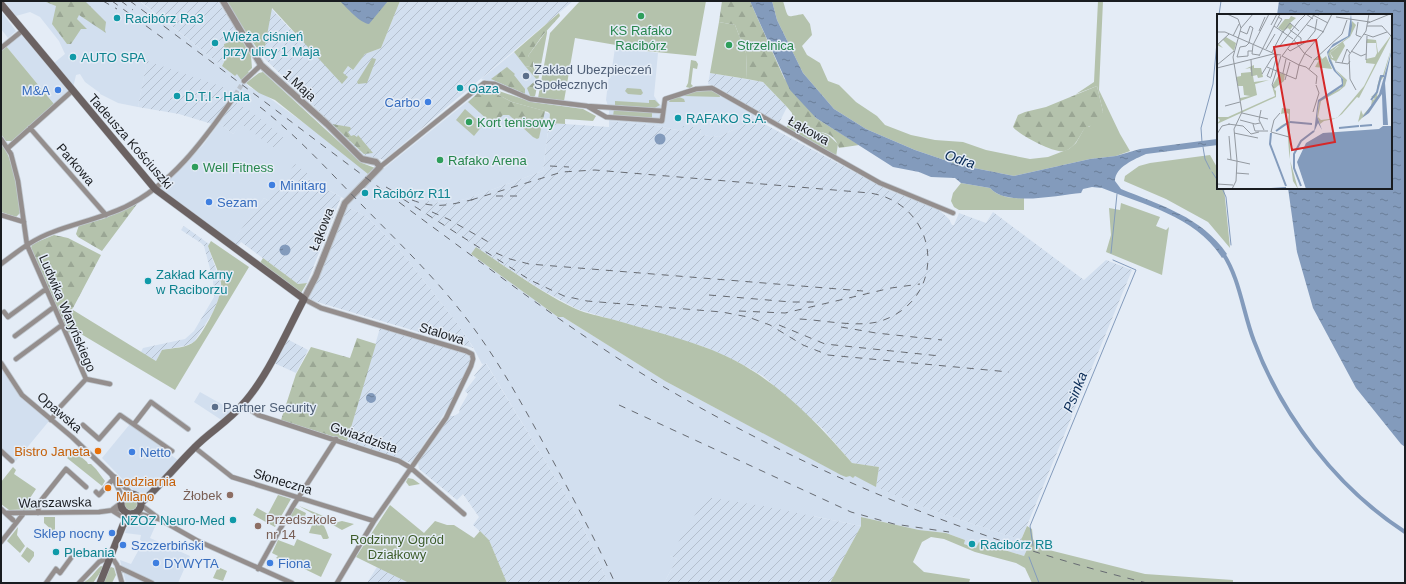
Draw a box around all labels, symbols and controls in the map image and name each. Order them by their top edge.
place label: Racibórz Ra3 [125,11,204,26]
marker: KS Rafako Racibórz [636,11,646,21]
marker: Racibórz Ra3 [112,13,122,23]
inset map [1217,14,1392,189]
place label: KS Rafako Racibórz [610,23,672,53]
place label: Wieża ciśnień przy ulicy 1 Maja [223,29,321,59]
marker: Wieża ciśnień przy ulicy 1 Maja [210,38,220,48]
place label: Strzelnica [737,38,795,53]
marker: Strzelnica [724,40,734,50]
place label: AUTO SPA [81,50,146,65]
marker: AUTO SPA [68,52,78,62]
place label: Zakład Ubezpieczeń Społecznych [534,62,652,92]
street label: 1 Maja [280,67,320,105]
marker: Zakład Ubezpieczeń Społecznych [521,71,531,81]
place label: Oaza [468,81,500,96]
place label: M&A [22,83,50,98]
marker: Oaza [455,83,465,93]
marker: M&A [53,85,63,95]
place label: D.T.I - Hala [185,89,251,104]
street label: Tadeusza Kościuszki [85,91,176,192]
marker: D.T.I - Hala [172,91,182,101]
place label: Carbo [385,95,420,110]
marker: Carbo [423,97,433,107]
place label: RAFAKO S.A. [686,111,767,126]
marker: RAFAKO S.A. [673,113,683,123]
street label: Łąkowa [786,113,833,148]
place label: Kort tenisowy [477,115,556,130]
marker: Kort tenisowy [464,117,474,127]
street label: Parkowa [53,140,98,189]
water label: Odra [943,146,978,172]
place label: Rafako Arena [448,153,528,168]
marker: Rafako Arena [435,155,445,165]
place label: Well Fitness [203,160,274,175]
marker: Well Fitness [190,162,200,172]
place label: Minitarg [280,178,326,193]
marker: Minitarg [267,180,277,190]
place label: Racibórz R11 [373,186,451,201]
marker: Racibórz R11 [360,188,370,198]
place label: Sezam [217,195,257,210]
marker: Sezam [204,197,214,207]
street label: Łąkowa [306,205,337,253]
street label: Ludwika Waryńskiego [36,252,99,374]
place label: Zakład Karny w Raciborzu [155,267,233,297]
marker: Zakład Karny w Raciborzu [143,276,153,286]
street label: Stalowa [418,320,467,348]
water label: Psinka [1060,369,1090,414]
street label: Opawska [34,389,86,436]
place label: Partner Security [223,400,317,415]
marker: Partner Security [210,402,220,412]
street label: Gwiaździsta [328,419,400,456]
place label: Bistro Janeta [14,444,91,459]
place label: Netto [140,445,171,460]
marker: Bistro Janeta [93,446,103,456]
marker: Netto [127,447,137,457]
street label: Słoneczna [252,465,315,498]
place label: Lodziarnia Milano [116,474,177,504]
marker: Lodziarnia Milano [103,483,113,493]
place label: Żłobek [183,488,222,503]
marker: Żłobek [225,490,235,500]
street label: Warszawska [18,494,92,511]
place label: Przedszkole nr 14 [266,512,337,542]
place label: NZOZ Neuro-Med [121,513,225,528]
marker: NZOZ Neuro-Med [228,515,238,525]
marker: Przedszkole nr 14 [253,521,263,531]
place label: Sklep nocny [33,526,104,541]
marker: Sklep nocny [107,528,117,538]
park label: Rodzinny Ogród Działkowy [350,532,444,562]
place label: Racibórz RB [980,537,1053,552]
place label: Szczerbiński [131,538,204,553]
marker: Racibórz RB [967,539,977,549]
marker: Szczerbiński [118,540,128,550]
place label: Plebania [64,545,115,560]
marker: Plebania [51,547,61,557]
place label: DYWYTA [164,556,219,571]
place label: Fiona [278,556,311,571]
marker: DYWYTA [151,558,161,568]
marker: Fiona [265,558,275,568]

